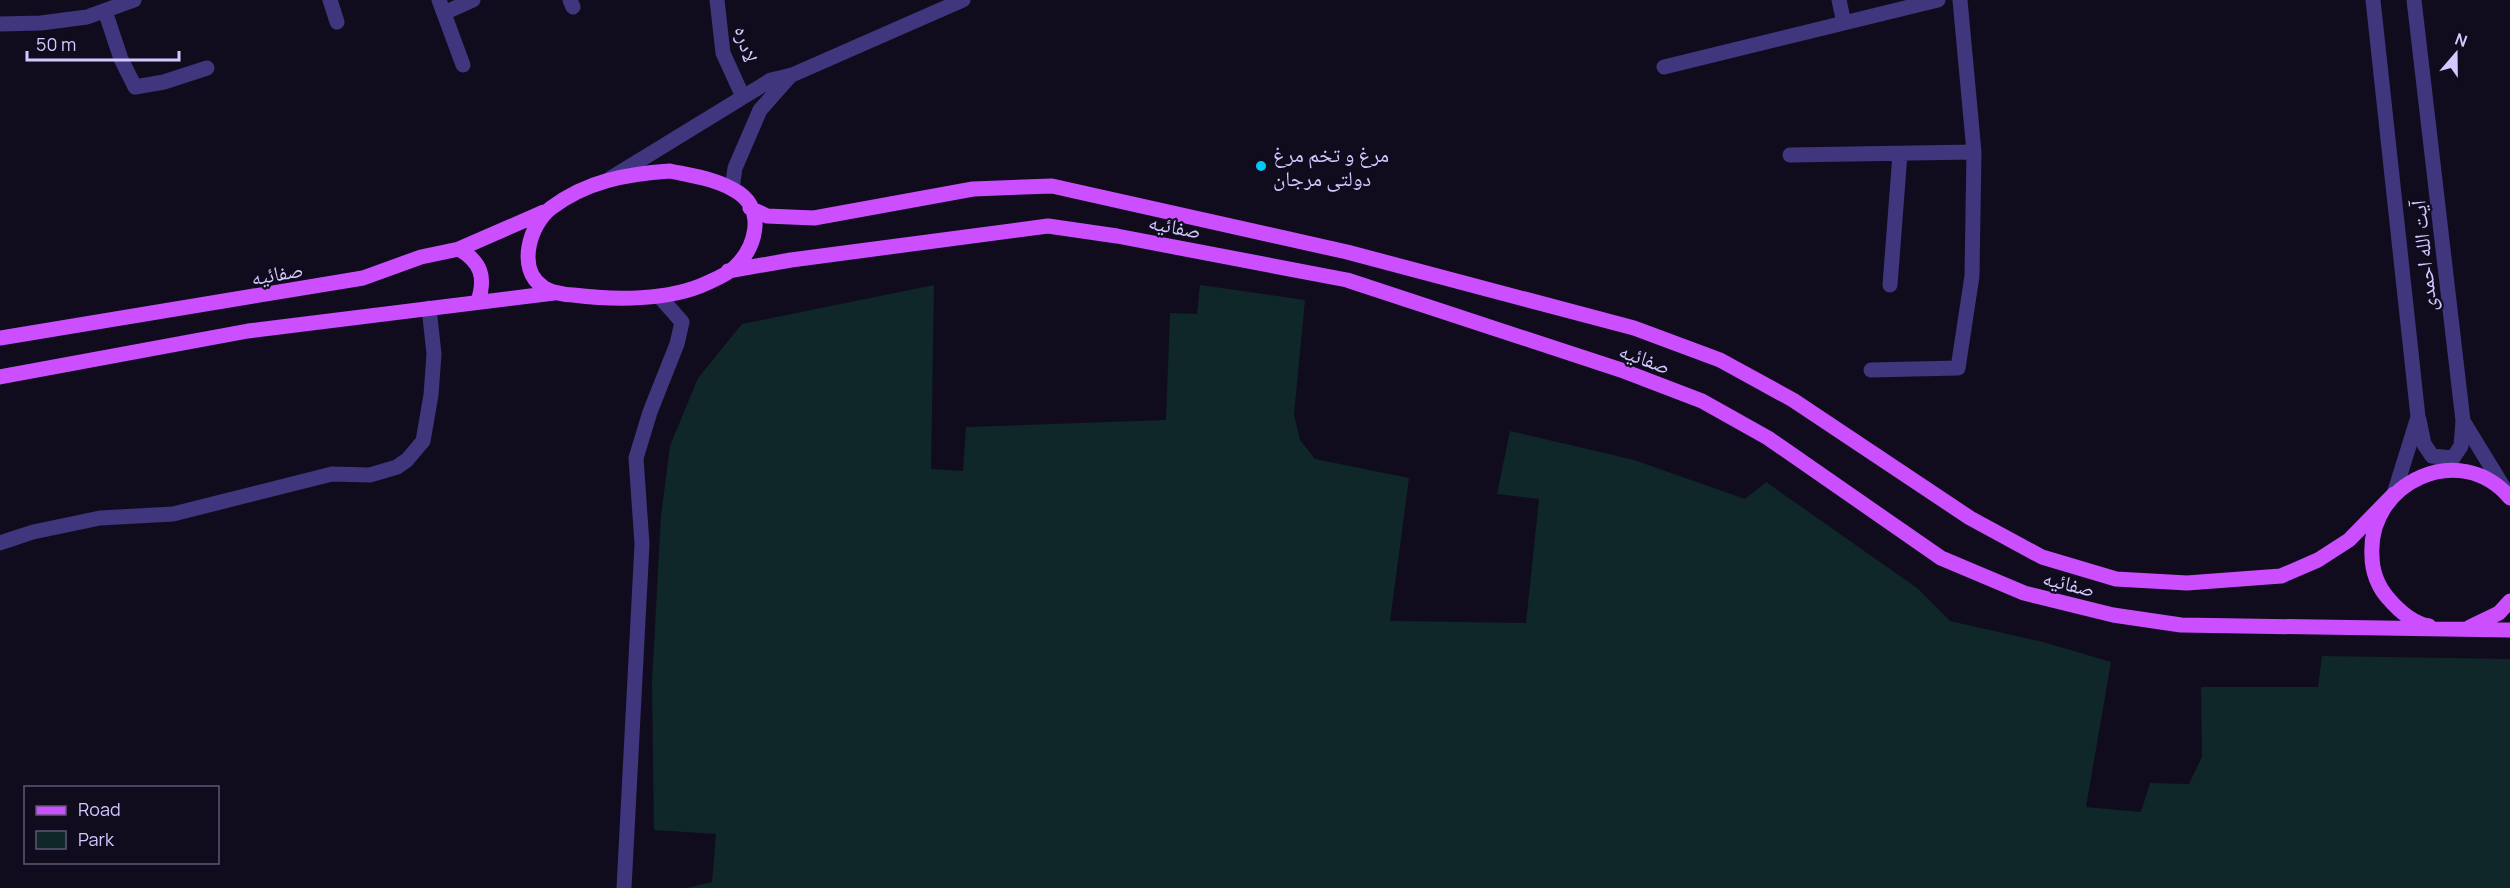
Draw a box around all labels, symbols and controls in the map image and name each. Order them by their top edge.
street label: لادره [729,23,765,65]
scale bar [27,24,178,62]
north arrow [2426,24,2486,84]
text: N [2452,28,2470,52]
text: 50 m [36,32,76,56]
place label: مرغ و تخم مرغ دولتی مرجان [1273,140,1389,192]
marker: مرغ و تخم مرغ دولتی مرجان [1254,159,1268,173]
street label: آیت الله احمدی [2403,198,2443,313]
street label: صفائیه [1146,207,1204,245]
street label: صفائیه [249,255,305,291]
street label: صفائیه [1615,336,1675,380]
street label: صفائیه [2040,563,2098,603]
legend [24,786,219,864]
text: Road [78,797,121,821]
text: Park [78,827,115,851]

